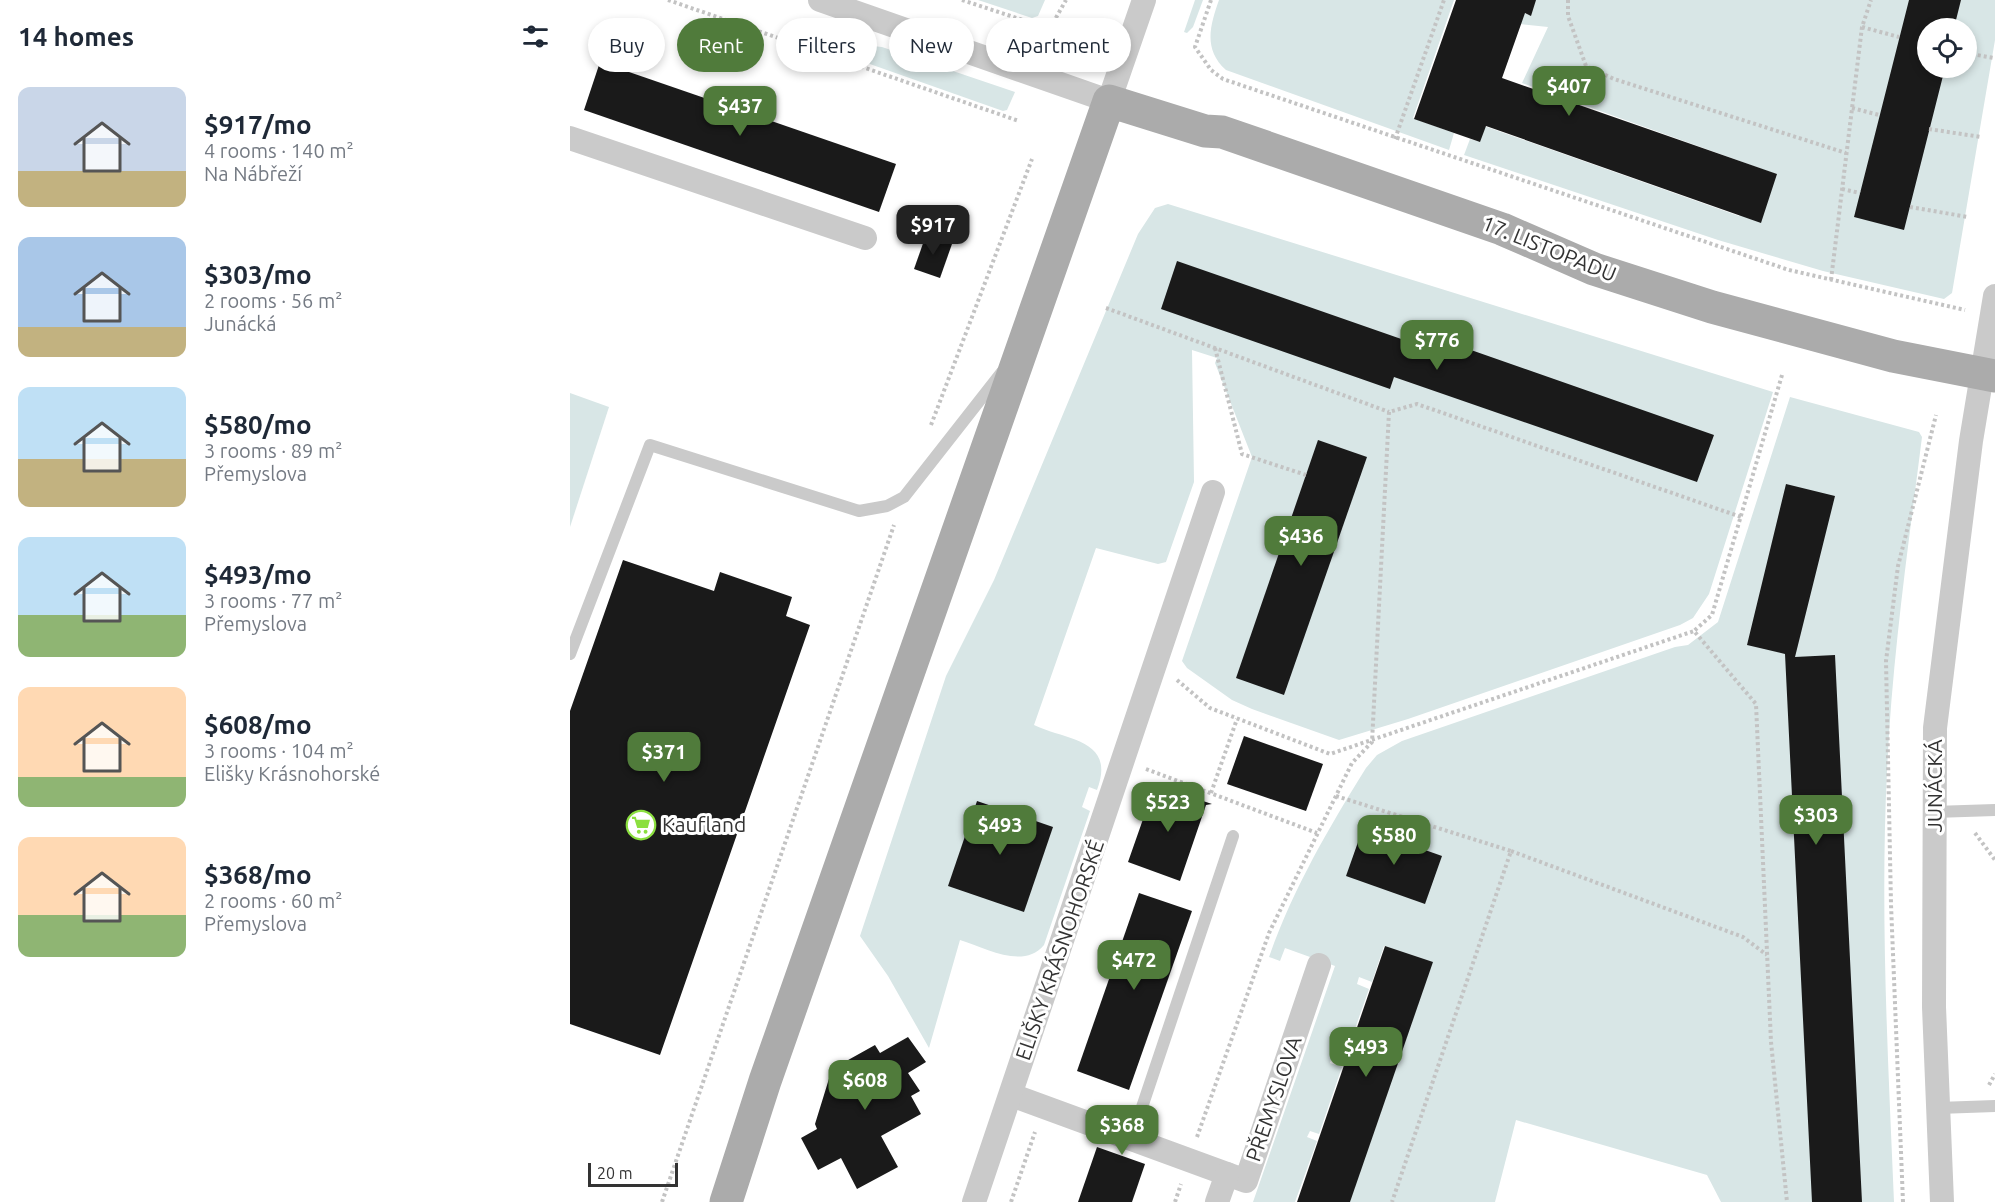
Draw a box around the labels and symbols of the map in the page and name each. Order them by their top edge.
pin: $407 [1533,66,1605,117]
pin: $437 [704,86,776,137]
pin: $917 [897,205,969,256]
street label: 17. LISTOPADU [1479,210,1620,286]
pin: $776 [1401,320,1473,371]
pin: $436 [1265,516,1337,567]
pin: $371 [628,732,700,783]
street label: JUNÁCKÁ [1922,739,1946,833]
pin: $523 [1132,782,1204,833]
pin: $303 [1780,795,1852,846]
pin: $493 [964,805,1036,856]
supermarket icon: Kaufland [625,809,657,841]
place label: Kaufland [662,812,746,836]
pin: $580 [1358,815,1430,866]
street label: ELIŠKY KRÁSNOHORSKÉ [1010,836,1108,1063]
pin: $472 [1098,940,1170,991]
pin: $493 [1330,1027,1402,1078]
street label: PŘEMYSLOVA [1240,1033,1306,1164]
pin: $608 [829,1060,901,1111]
pin: $368 [1086,1105,1158,1156]
scale bar [588,1160,678,1188]

